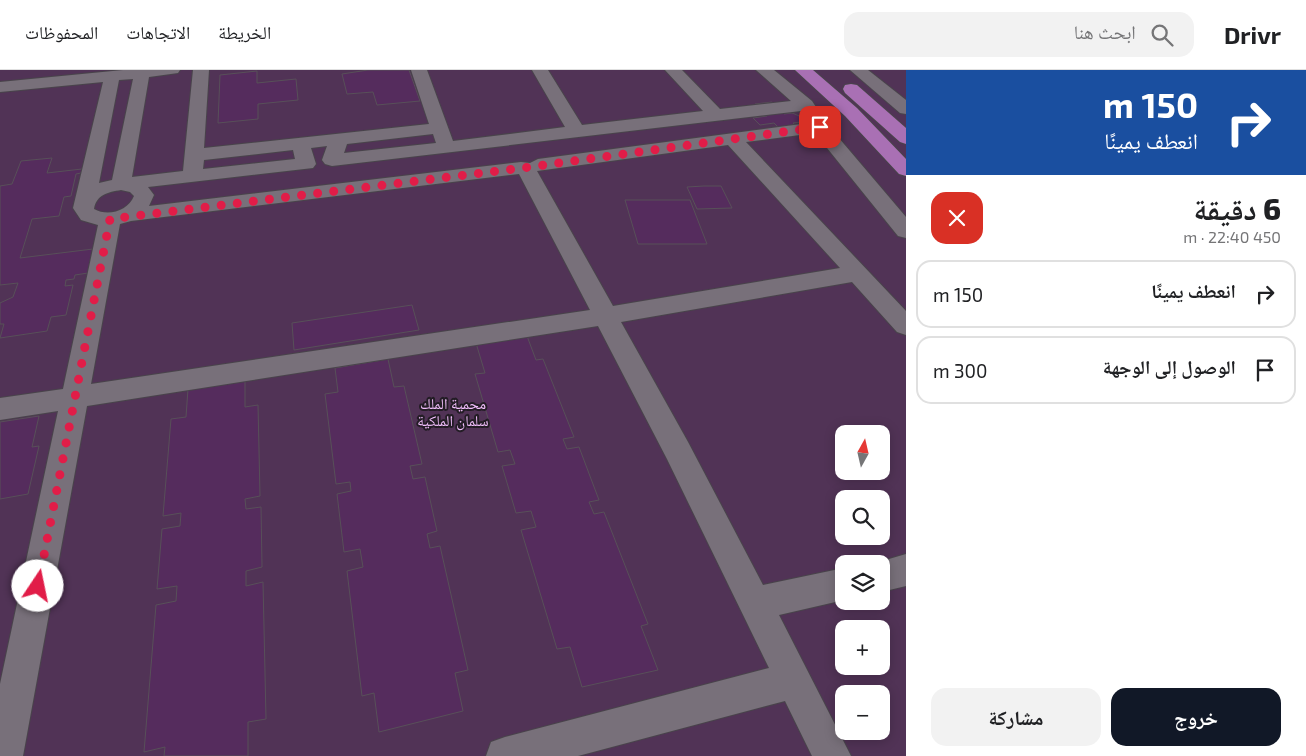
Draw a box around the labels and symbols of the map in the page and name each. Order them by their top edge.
pin [799,106,841,148]
park label: محمية الملك سلمان الملكية [417,394,489,431]
north arrow [835,425,890,480]
position arrow [11,559,63,611]

